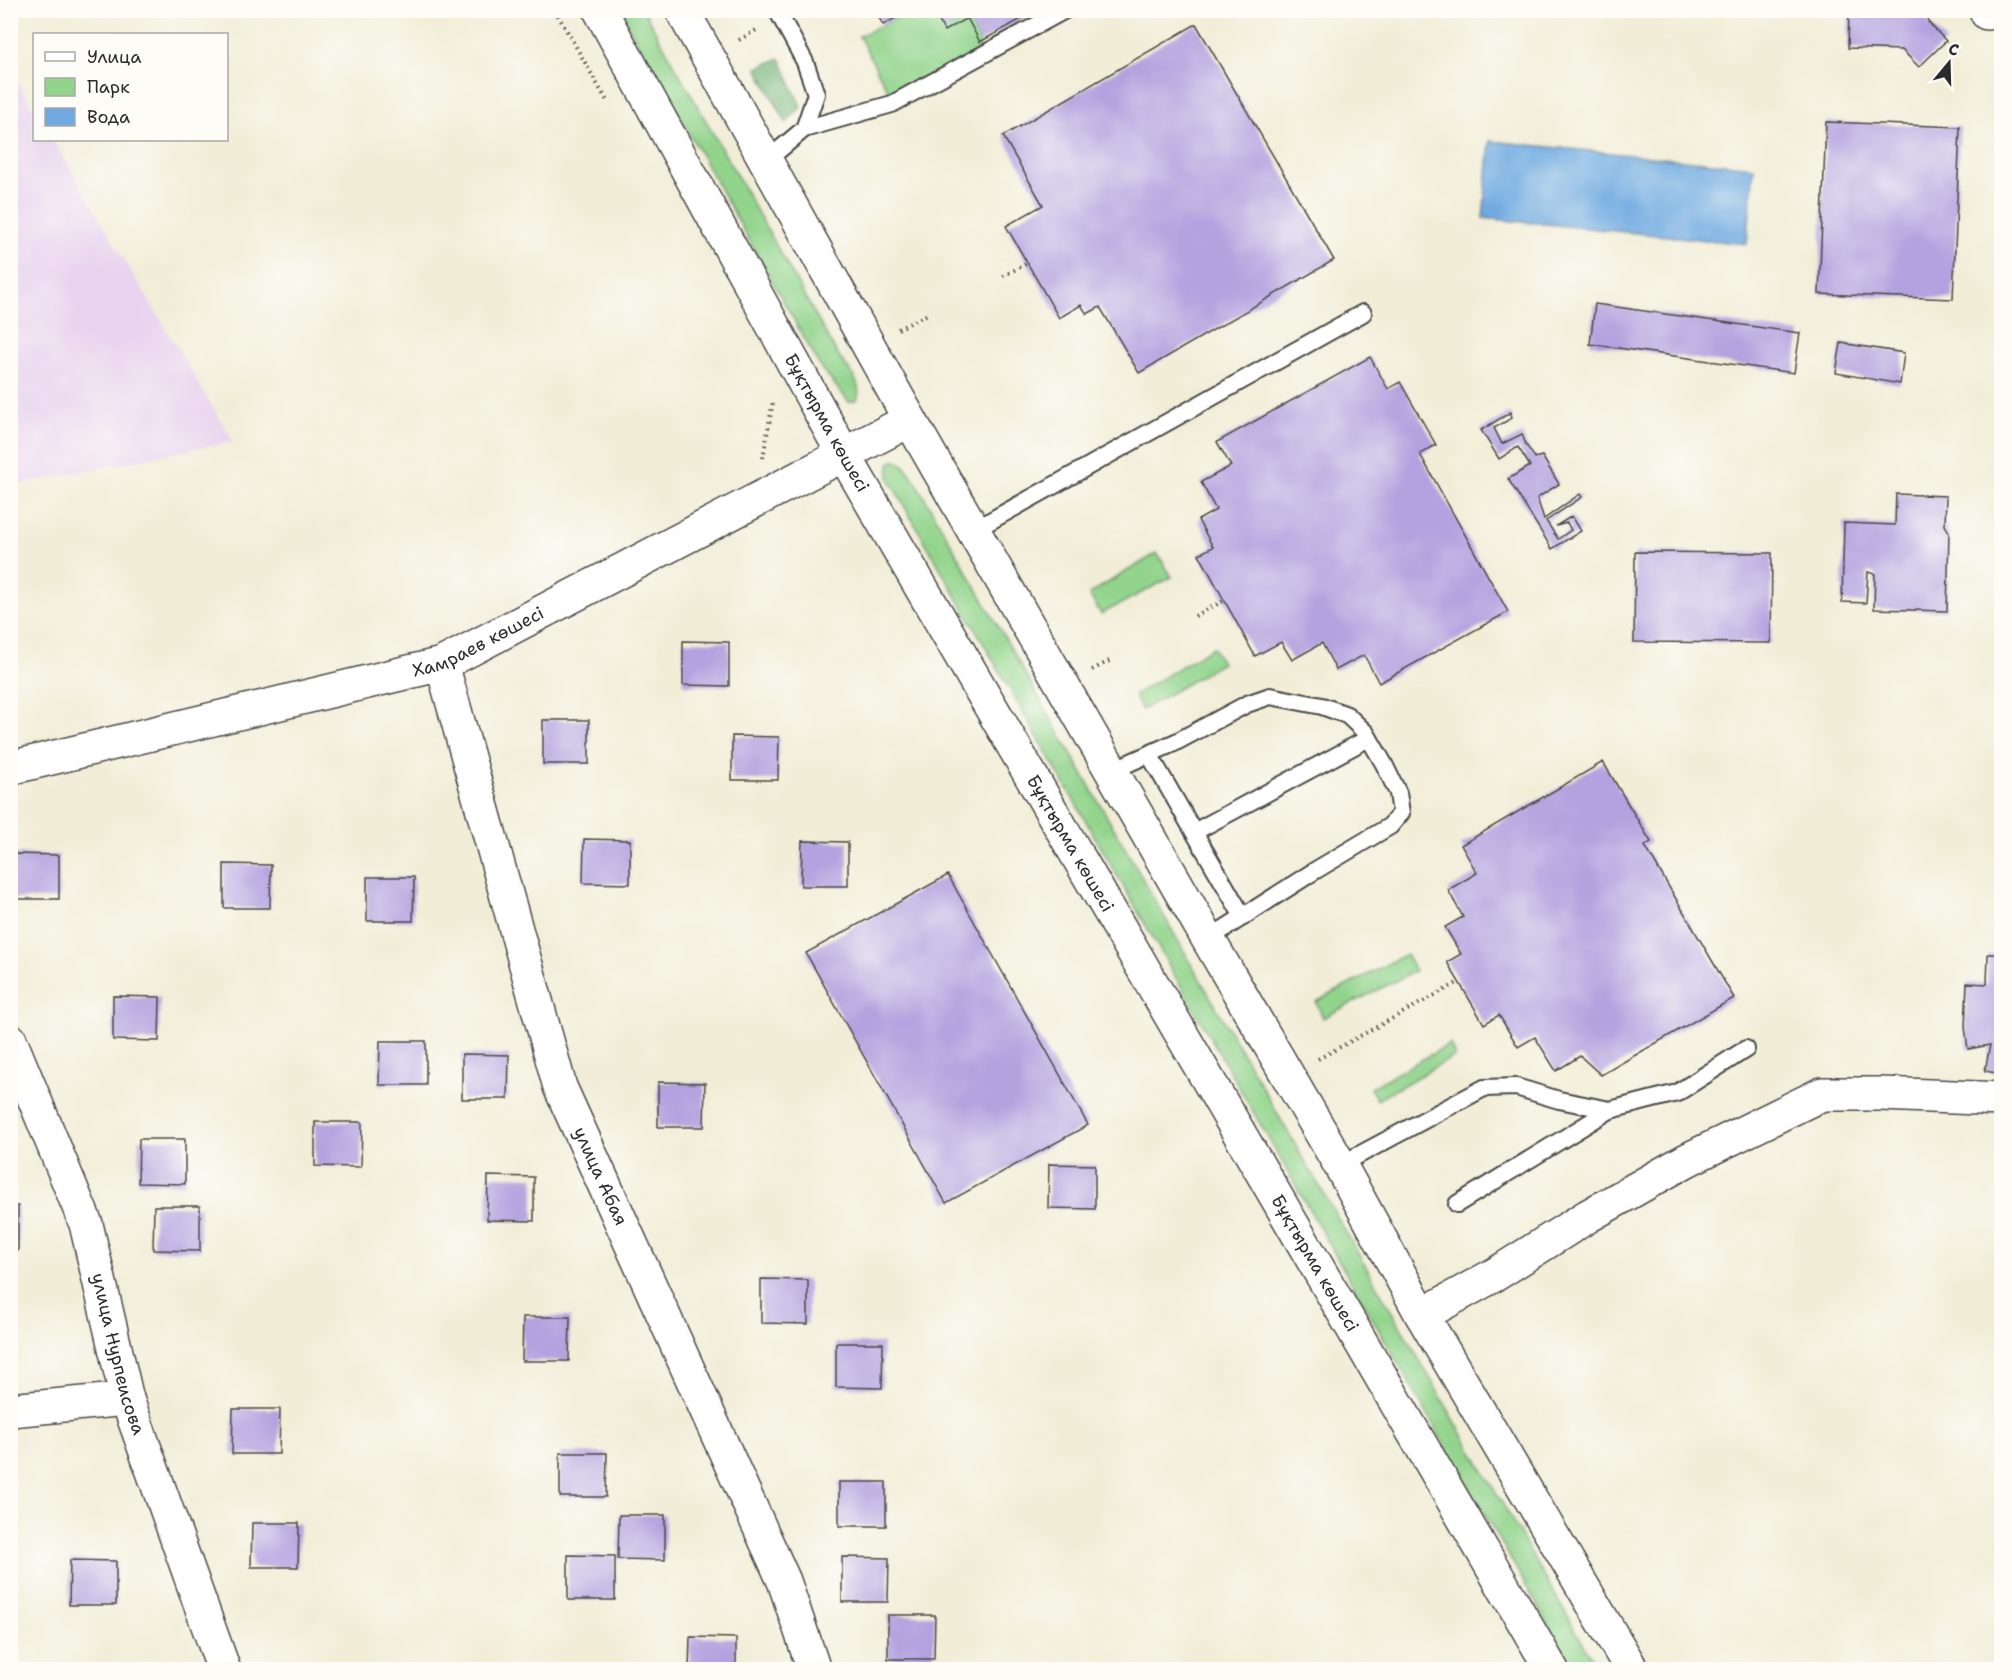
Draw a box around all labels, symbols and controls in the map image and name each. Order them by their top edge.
legend [33,33,228,141]
north arrow [1919,33,1979,93]
text: С [1946,38,1962,61]
text: Улица [87,45,141,69]
text: Парк [87,75,130,99]
text: Вода [87,105,130,129]
street label: Бұқтырма көшесі [779,349,875,496]
street label: Хамраев көшесі [410,601,548,683]
street label: Бұқтырма көшесі [1021,770,1120,916]
street label: улица Абая [568,1123,633,1229]
street label: Бұқтырма көшесі [1266,1190,1364,1336]
street label: улица Нурпеисова [86,1271,151,1438]

